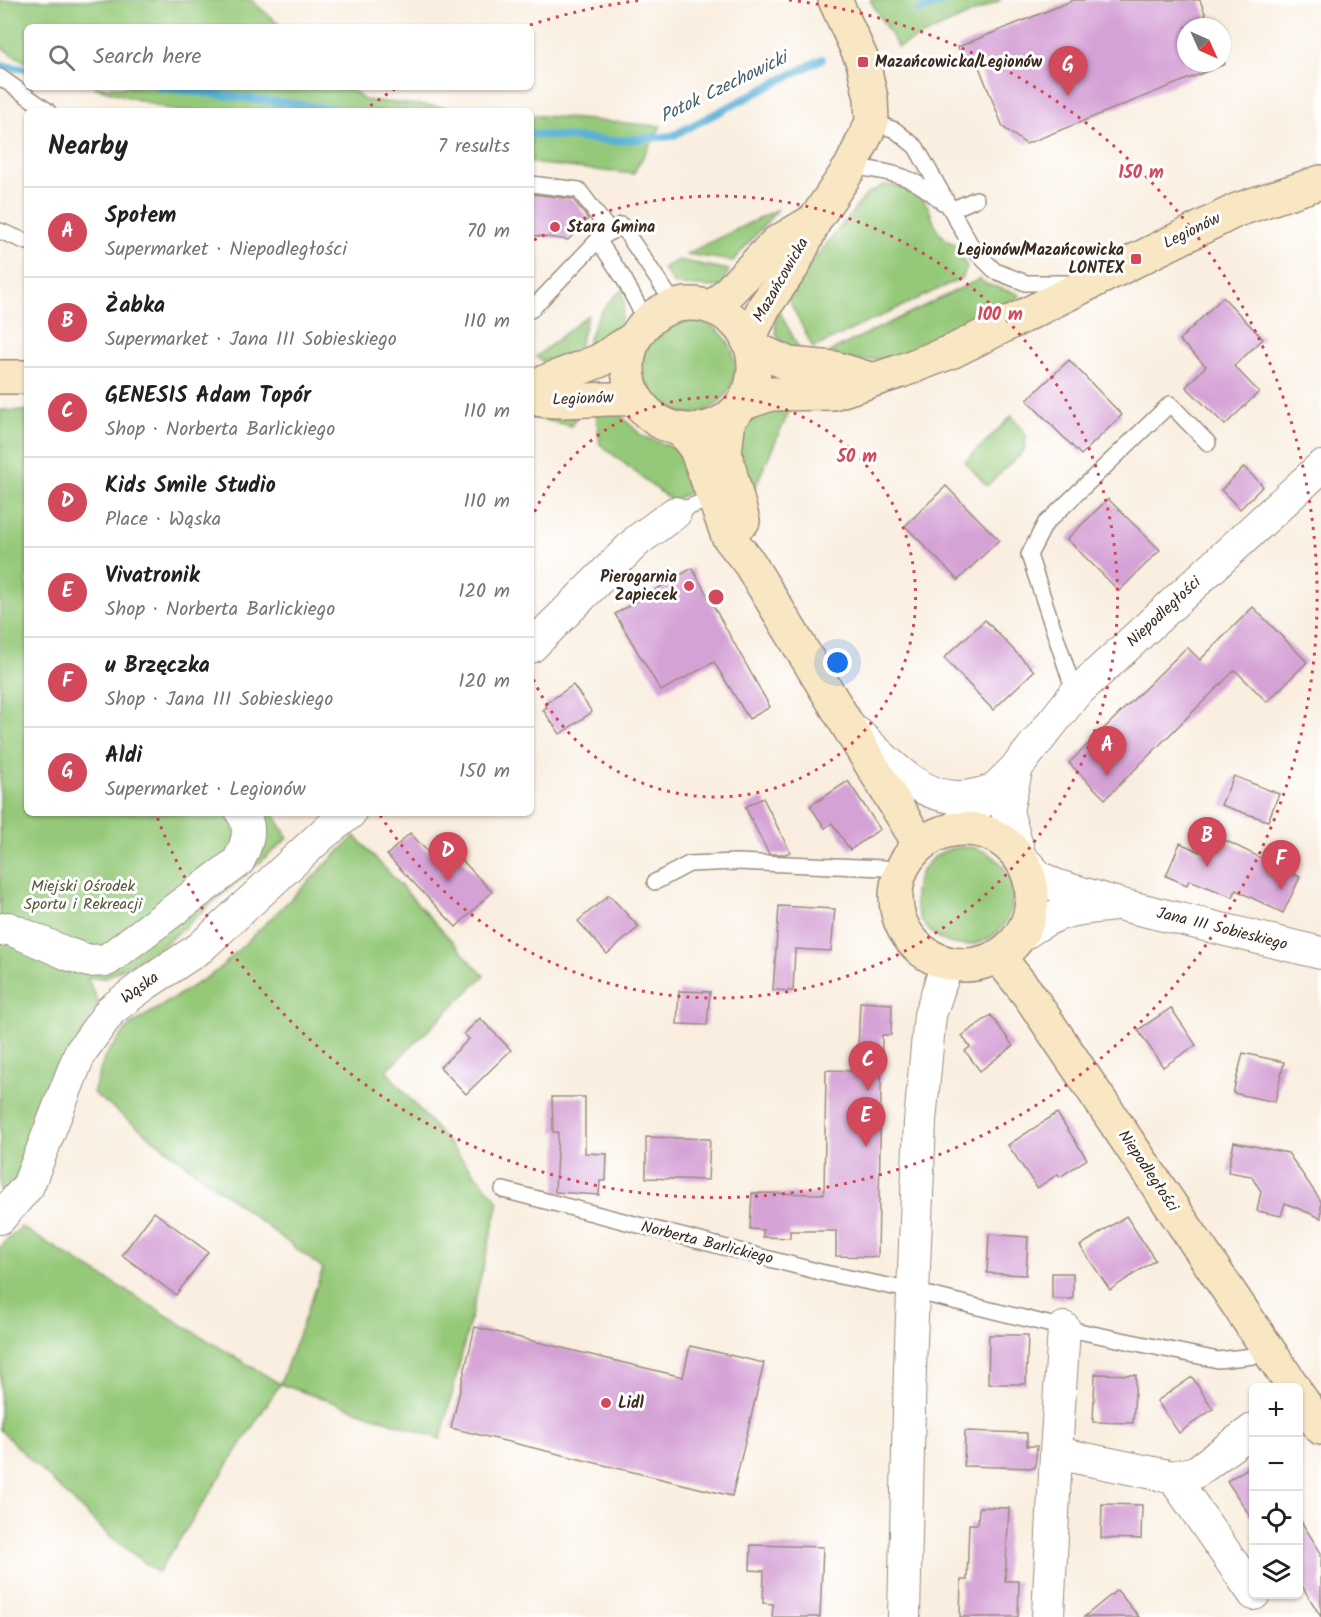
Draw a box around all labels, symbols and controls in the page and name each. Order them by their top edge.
north arrow [1177,18,1231,72]
search box [24,24,534,90]
text: Search here [93,40,201,75]
icon: search [45,41,78,74]
water label: Potok Czechowicki [655,43,796,131]
pin: G [1048,46,1088,96]
place label: Mazańcowicka/Legionów [875,50,1043,75]
marker: Mazańcowicka/Legionów [856,55,870,69]
text: Nearby [48,126,128,168]
text: 7 results [438,131,510,163]
text: 150 m [1118,159,1164,188]
text: Społem [105,199,176,234]
street label: Legionów [1159,206,1225,256]
place label: Stara Gmina [567,215,655,240]
text: A [61,216,74,248]
text: 70 m [467,216,510,248]
marker: Stara Gmina [548,220,562,234]
street label: Mazańcowicka [747,233,815,327]
text: Supermarket · Niepodległości [105,234,347,266]
place label: Legionów/Mazańcowicka LONTEX [957,238,1125,281]
marker: Legionów/Mazańcowicka LONTEX [1129,252,1143,266]
text: Żabka [105,289,165,324]
text: 100 m [977,301,1023,330]
text: B [61,306,74,338]
text: 110 m [464,306,510,338]
text: Supermarket · Jana III Sobieskiego [105,324,397,356]
text: GENESIS Adam Topór [105,379,311,414]
street label: Legionów [552,385,614,413]
text: C [61,396,74,428]
text: 110 m [464,396,510,428]
text: Shop · Norberta Barlickiego [105,414,335,446]
text: 50 m [836,443,877,472]
text: Kids Smile Studio [105,469,276,504]
text: D [61,486,74,518]
text: 110 m [464,486,510,518]
text: Place · Wąska [105,504,221,536]
text: Vivatronik [105,559,200,594]
place label: Pierogarnia Zapiecek [600,565,678,608]
street label: Niepodległości [1121,570,1208,653]
text: E [62,576,73,608]
text: 120 m [458,576,510,608]
marker: Pierogarnia Zapiecek [682,579,696,593]
centre of rings [706,587,726,607]
text: Shop · Norberta Barlickiego [105,594,335,626]
your location [823,648,852,677]
text: u Brzęczka [105,649,210,684]
text: F [62,666,73,698]
text: 120 m [458,666,510,698]
text: Shop · Jana III Sobieskiego [105,684,333,716]
pin: A [1088,726,1126,776]
text: Aldi [105,739,142,774]
text: G [62,756,73,788]
text: 150 m [459,756,510,788]
text: Supermarket · Legionów [105,774,306,806]
pin: B [1188,818,1226,867]
pin: D [428,832,468,882]
pin: F [1262,840,1300,890]
park label: Miejski Ośrodek Sportu i Rekreacji [24,874,143,917]
street label: Jana III Sobieskiego [1154,901,1290,957]
street label: Wąska [116,966,164,1010]
pin: C [848,1042,888,1091]
pin: E [846,1098,886,1147]
street label: Niepodległości [1111,1125,1185,1218]
street label: Norberta Barlickiego [638,1214,776,1272]
map controls [1249,1383,1303,1599]
button: + [1249,1383,1303,1437]
place label: Lidl [618,1391,645,1416]
marker: Lidl [599,1396,613,1410]
button: − [1249,1437,1303,1491]
button: locate [1249,1491,1303,1545]
button: layers [1249,1545,1303,1599]

